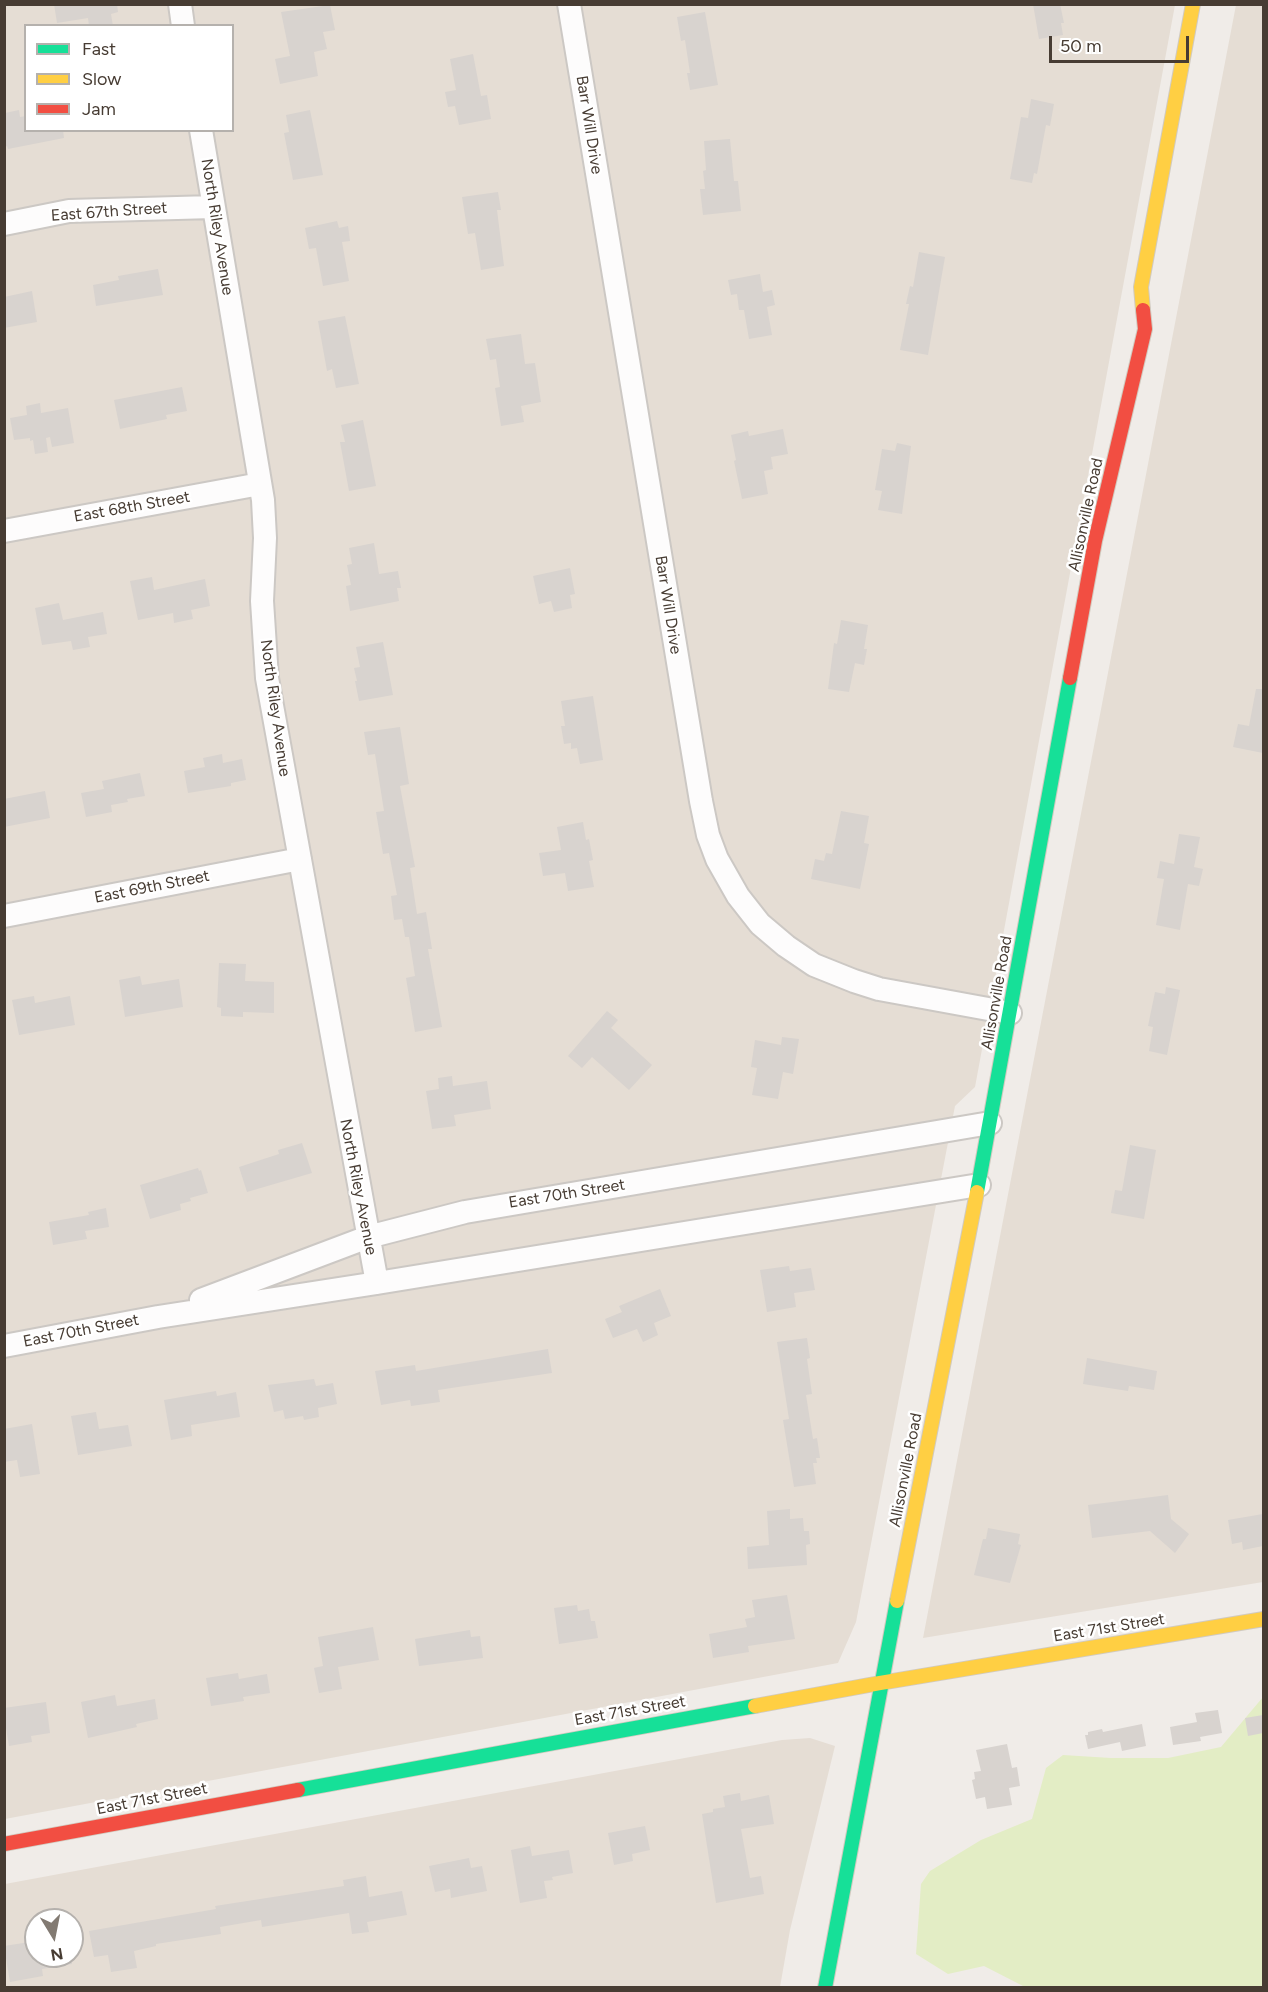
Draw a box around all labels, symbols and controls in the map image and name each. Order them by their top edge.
legend [24,24,234,132]
scale bar [1052,24,1192,62]
text: 50 m [1060,35,1102,57]
text: Fast [82,38,116,60]
text: Slow [82,68,121,90]
street label: Barr Will Drive [572,74,606,176]
text: Jam [82,98,116,120]
street label: North Riley Avenue [197,157,237,297]
street label: East 67th Street [50,198,168,226]
street label: Allisonville Road [1065,456,1107,574]
street label: East 68th Street [72,487,192,527]
street label: Barr Will Drive [651,554,685,656]
street label: North Riley Avenue [256,638,294,778]
street label: East 69th Street [93,866,211,908]
street label: Allisonville Road [977,934,1017,1052]
street label: North Riley Avenue [335,1117,381,1257]
street label: East 70th Street [507,1175,627,1213]
street label: East 70th Street [21,1310,141,1352]
street label: Allisonville Road [886,1411,926,1529]
street label: East 71st Street [1052,1610,1166,1646]
street label: East 71st Street [573,1692,687,1730]
street label: East 71st Street [95,1779,209,1819]
north arrow [24,1908,84,1968]
text: N [49,1944,65,1965]

